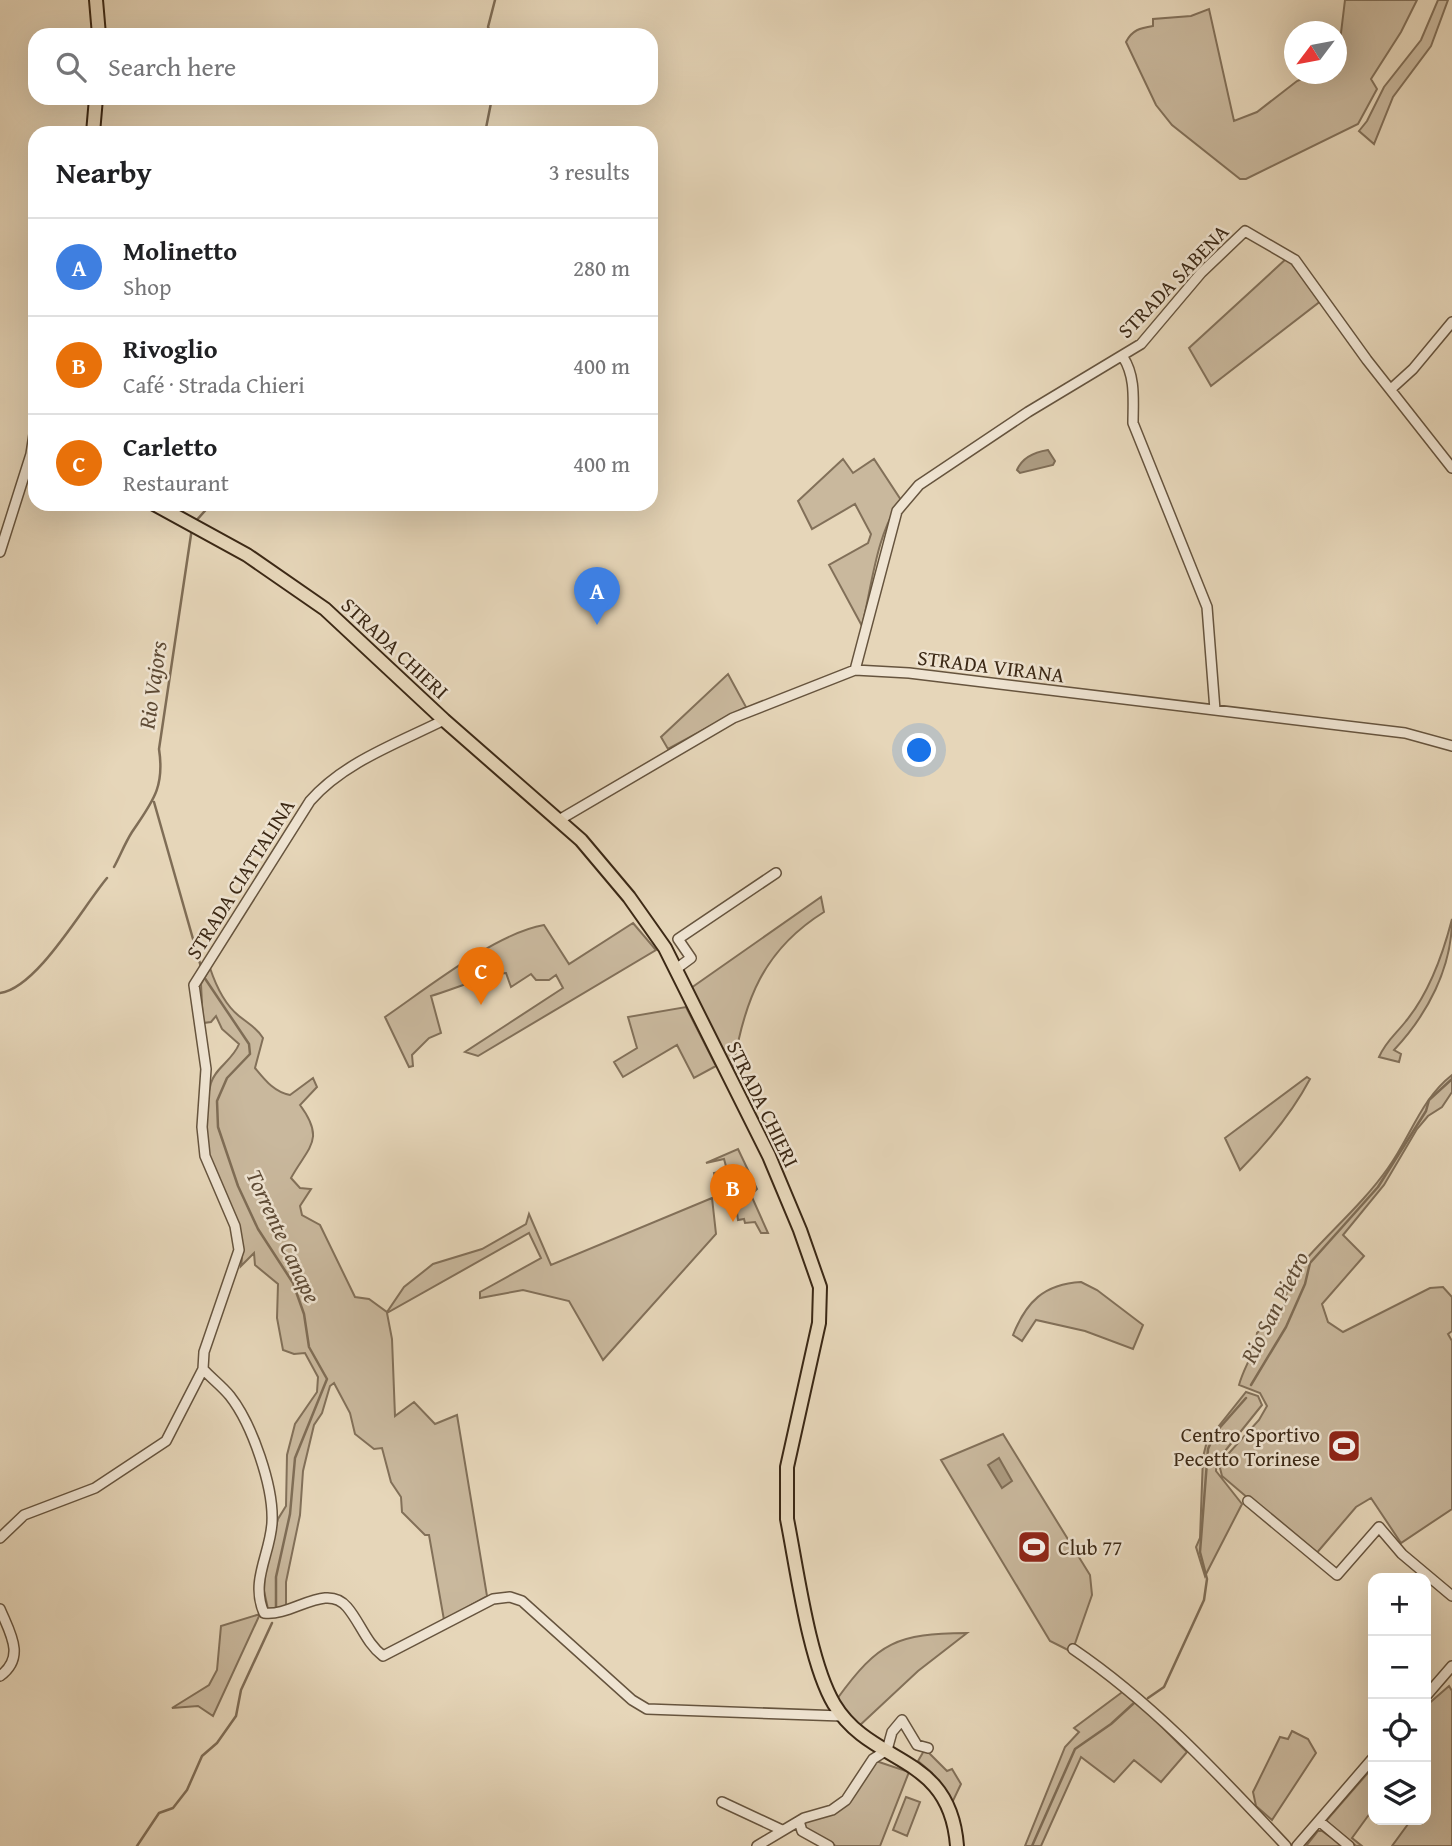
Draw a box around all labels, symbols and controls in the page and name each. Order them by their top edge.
north arrow [1284,21,1347,84]
search box [28,28,658,105]
text: Search here [108,47,236,86]
icon: search [52,48,90,86]
text: Nearby [56,150,152,194]
text: 3 results [549,155,630,188]
street label: STRADA SABENA [1110,217,1236,345]
text: Molinetto [123,231,237,270]
text: A [72,251,86,284]
text: 280 m [573,251,630,284]
text: Shop [123,270,171,303]
text: Rivoglio [123,329,217,368]
text: B [72,349,86,382]
text: 400 m [573,349,630,382]
text: Café · Strada Chieri [123,368,305,401]
text: Carletto [123,427,217,466]
text: C [72,447,86,480]
text: 400 m [573,447,630,480]
text: Restaurant [123,466,229,499]
pin: A [574,567,620,625]
street label: STRADA CHIERI [334,590,456,706]
water label: Rio Vajors [129,638,175,732]
street label: STRADA VIRANA [916,642,1067,690]
your location [902,733,936,767]
street label: STRADA CIATTALINA [178,792,302,965]
pin: C [458,947,504,1005]
street label: STRADA CHIERI [719,1035,807,1173]
water label: Torrente Canape [239,1164,329,1308]
pin: B [710,1164,756,1222]
water label: Rio San Pietro [1231,1245,1316,1370]
place label: Centro Sportivo Pecetto Torinese [1173,1419,1320,1474]
sports icon: Centro Sportivo Pecetto Torinese [1325,1427,1363,1465]
sports icon: Club 77 [1015,1528,1053,1566]
place label: Club 77 [1058,1532,1122,1563]
map controls [1368,1573,1431,1825]
button: + [1368,1573,1431,1636]
button: − [1368,1636,1431,1699]
button: locate [1368,1699,1431,1762]
button: layers [1368,1762,1431,1825]

